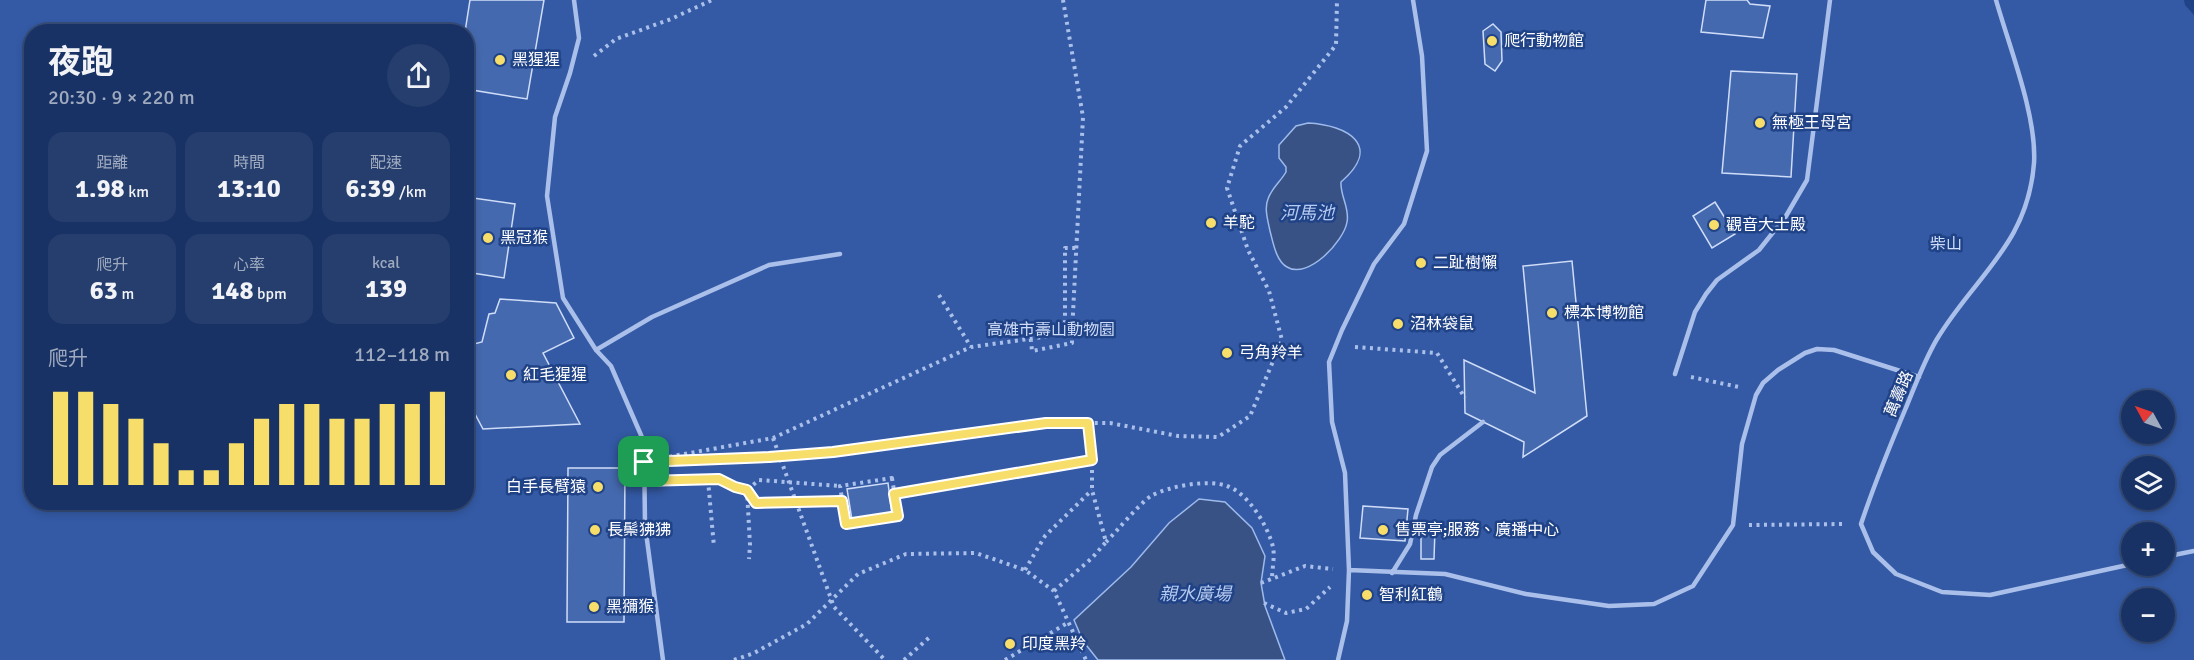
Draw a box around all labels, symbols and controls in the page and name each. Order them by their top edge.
place label: 爬行動物館 [1504,31,1584,51]
marker: 爬行動物館 [1485,34,1499,48]
text: 夜跑 [48,42,114,83]
button: share [387,44,450,107]
place label: 黑猩猩 [512,50,560,70]
marker: 黑猩猩 [493,53,507,67]
text: 20:30 · 9 × 220 m [48,85,195,110]
place label: 無極王母宮 [1772,113,1852,133]
marker: 無極王母宮 [1753,116,1767,130]
text: 距離 [96,153,128,173]
text: 時間 [233,153,265,173]
text: 配速 [370,153,402,173]
text: 1.98 [75,173,125,205]
text: 13:10 [217,173,281,205]
text: 6:39 [346,173,395,205]
text: km [125,182,149,202]
text: /km [395,182,426,202]
water label: 河馬池 [1280,202,1336,224]
place label: 羊駝 [1223,213,1255,233]
place label: 觀音大士殿 [1726,215,1806,235]
marker: 羊駝 [1204,216,1218,230]
marker: 觀音大士殿 [1707,218,1721,232]
place label: 黑冠猴 [500,228,548,248]
marker: 黑冠猴 [481,231,495,245]
park label: 柴山 [1930,234,1962,254]
text: kcal [372,253,400,273]
place label: 二趾樹懶 [1433,253,1497,273]
text: 爬升 [96,255,128,275]
text: 心率 [233,255,265,275]
marker: 二趾樹懶 [1414,256,1428,270]
text: 139 [365,273,407,305]
text: 63 [90,275,118,307]
text: 148 [211,275,253,307]
text: m [118,284,134,304]
text: bpm [253,284,287,304]
place label: 標本博物館 [1564,303,1644,323]
marker: 標本博物館 [1545,306,1559,320]
place label: 沼林袋鼠 [1410,314,1474,334]
marker: 沼林袋鼠 [1391,317,1405,331]
park label: 高雄市壽山動物園 [987,320,1115,340]
text: 112–118 m [354,342,450,367]
place label: 弓角羚羊 [1239,343,1303,363]
text: 爬升 [48,346,88,371]
marker: 弓角羚羊 [1220,346,1234,360]
place label: 紅毛猩猩 [523,365,587,385]
marker: 紅毛猩猩 [504,368,518,382]
street label: 萬壽路 [1880,368,1918,420]
north arrow [2121,390,2175,444]
map controls [2121,390,2175,642]
pin [618,436,669,487]
icon: arrive [627,445,660,478]
button: layers [2121,456,2175,510]
place label: 白手長臂猿 [506,477,586,497]
marker: 白手長臂猿 [591,480,605,494]
place label: 長鬃狒狒 [607,520,671,540]
place label: 售票亭;服務、廣播中心 [1395,520,1559,540]
button: + [2121,522,2175,576]
marker: 長鬃狒狒 [588,523,602,537]
marker: 售票亭;服務、廣播中心 [1376,523,1390,537]
water label: 親水廣場 [1159,583,1233,605]
place label: 智利紅鶴 [1379,585,1443,605]
marker: 智利紅鶴 [1360,588,1374,602]
button: − [2121,588,2175,642]
place label: 黑獼猴 [606,597,654,617]
marker: 黑獼猴 [587,600,601,614]
place label: 印度黑羚 [1022,634,1086,654]
marker: 印度黑羚 [1003,637,1017,651]

